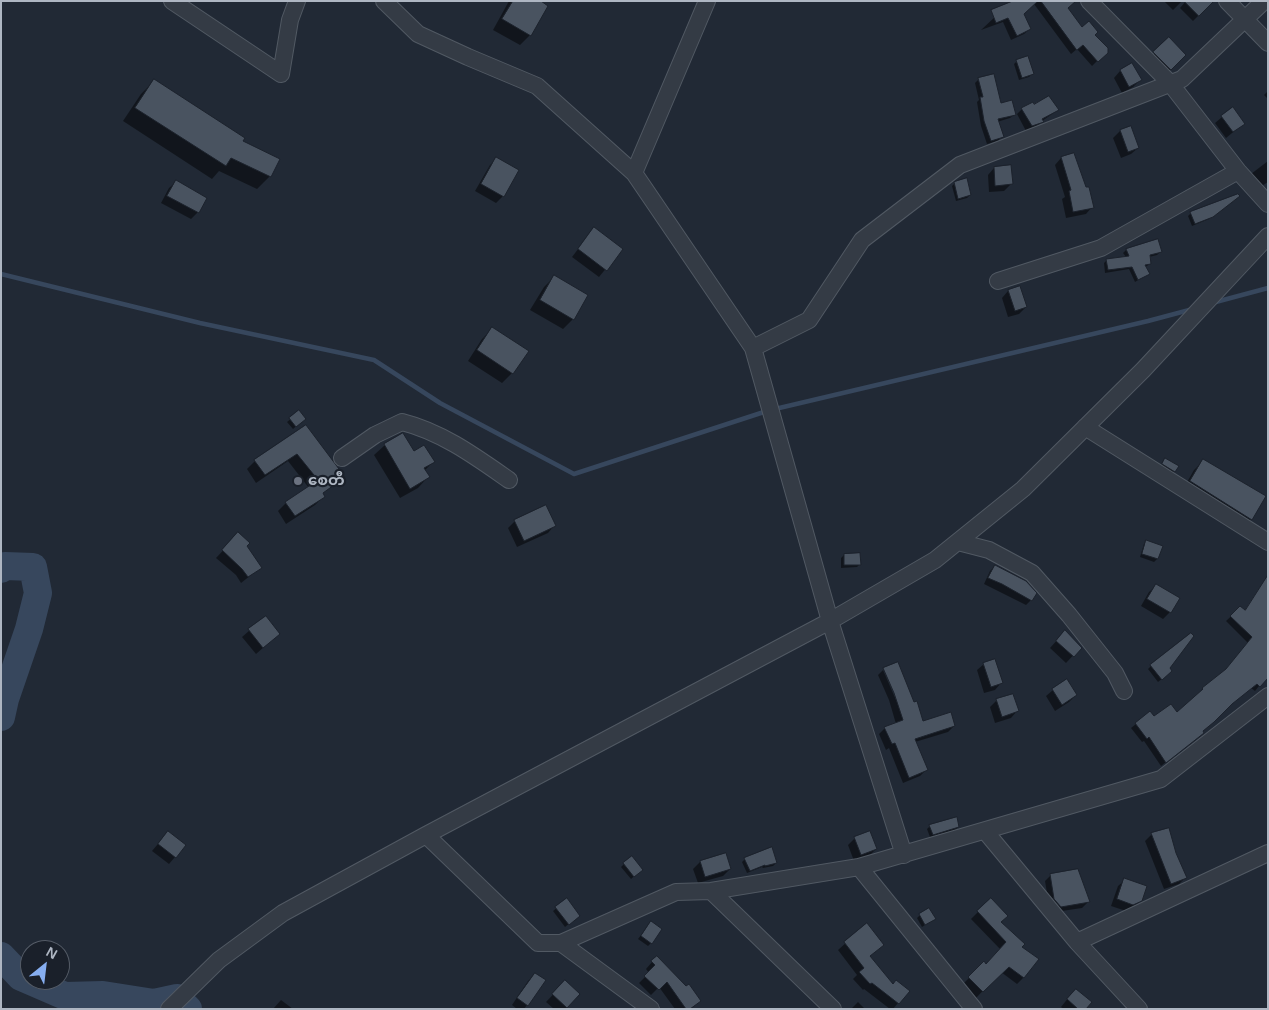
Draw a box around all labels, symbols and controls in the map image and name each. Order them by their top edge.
place label: စေတီ [308,472,345,490]
marker: စေတီ [292,475,304,487]
north arrow [20,940,70,990]
text: N [43,943,60,962]

